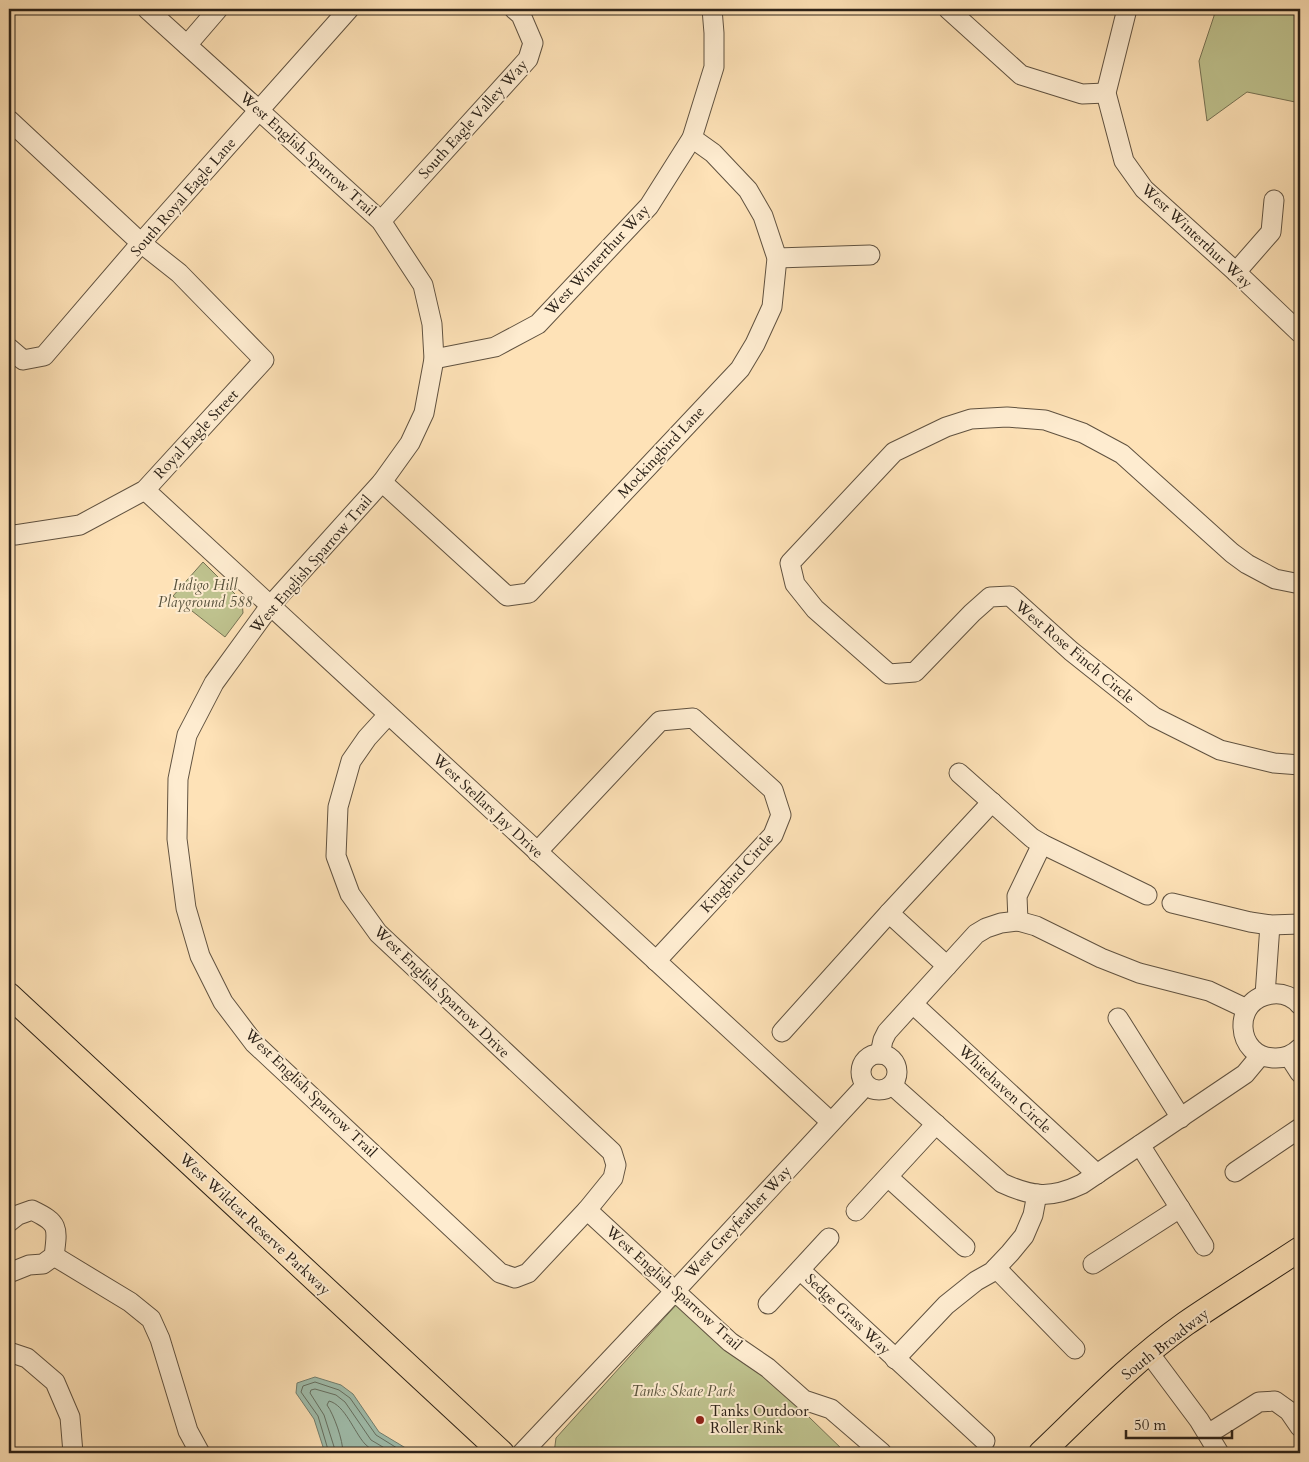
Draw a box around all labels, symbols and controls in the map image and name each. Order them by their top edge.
street label: South Eagle Valley Way [414,55,532,183]
street label: West English Sparrow Trail [235,87,380,221]
street label: South Royal Eagle Lane [126,133,240,261]
street label: West Winterthur Way [1136,178,1257,293]
street label: West Winterthur Way [539,200,654,321]
street label: Royal Eagle Street [149,385,243,483]
street label: Mockingbird Lane [613,402,709,502]
street label: West English Sparrow Trail [245,491,377,638]
park label: Indigo Hill Playground 588 [158,575,253,612]
street label: West Rose Finch Circle [1010,595,1139,708]
street label: West Stellars Jay Drive [428,749,548,863]
street label: Kingbird Circle [696,829,778,917]
street label: West English Sparrow Drive [369,921,515,1063]
street label: West English Sparrow Trail [240,1024,382,1162]
street label: Whitehaven Circle [953,1040,1056,1138]
street label: West Wildcat Reserve Parkway [174,1148,335,1300]
street label: West Greyfeather Way [680,1161,796,1283]
street label: West English Sparrow Trail [601,1221,746,1355]
street label: Sedge Grass Way [801,1269,895,1359]
street label: South Broadway [1117,1304,1213,1384]
park label: Tanks Skate Park [631,1381,735,1401]
place label: Tanks Outdoor Roller Rink [710,1401,809,1438]
scale bar [1126,1407,1233,1439]
marker: Tanks Outdoor Roller Rink [694,1414,706,1426]
text: 50 m [1134,1415,1166,1435]

